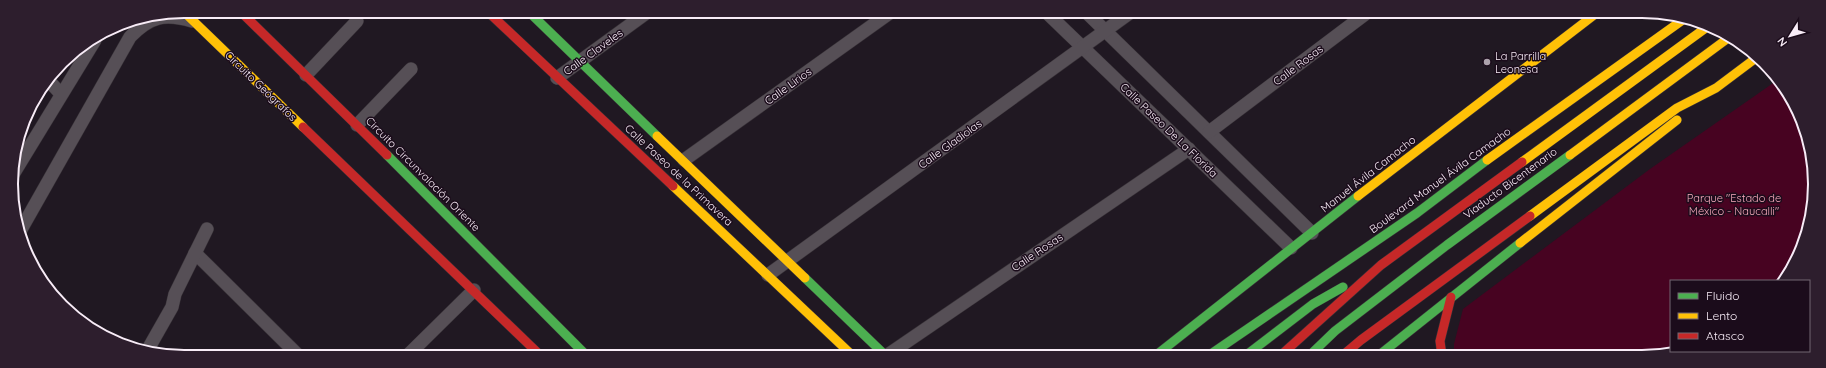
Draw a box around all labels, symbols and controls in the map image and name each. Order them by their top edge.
north arrow [1770,16,1810,56]
street label: Calle Claveles [561,26,625,78]
text: N [1774,35,1790,49]
street label: Calle Rosas [1270,42,1326,88]
street label: Circuito Geógrafos [222,48,300,124]
place label: La Parrilla Leonesa [1495,49,1546,76]
marker: La Parrilla Leonesa [1482,57,1492,67]
street label: Calle Lirios [762,64,814,108]
street label: Calle Paseo De La Florida [1117,80,1221,180]
street label: Circuito Circunvalación Oriente [363,114,483,234]
street label: Calle Gladiolas [916,116,984,172]
street label: Calle Paseo de la Primavera [622,121,736,229]
street label: Boulevard Manuel Ávila Camacho [1367,124,1514,236]
street label: Manuel Ávila Camacho [1318,132,1419,215]
street label: Viaducto Bicentenario [1460,144,1560,222]
park label: Parque "Estado de México - Naucalli" [1687,191,1781,218]
street label: Calle Rosas [1009,230,1065,274]
legend [1670,280,1810,352]
text: Fluido [1706,288,1739,303]
text: Lento [1706,308,1737,323]
text: Atasco [1706,328,1744,343]

